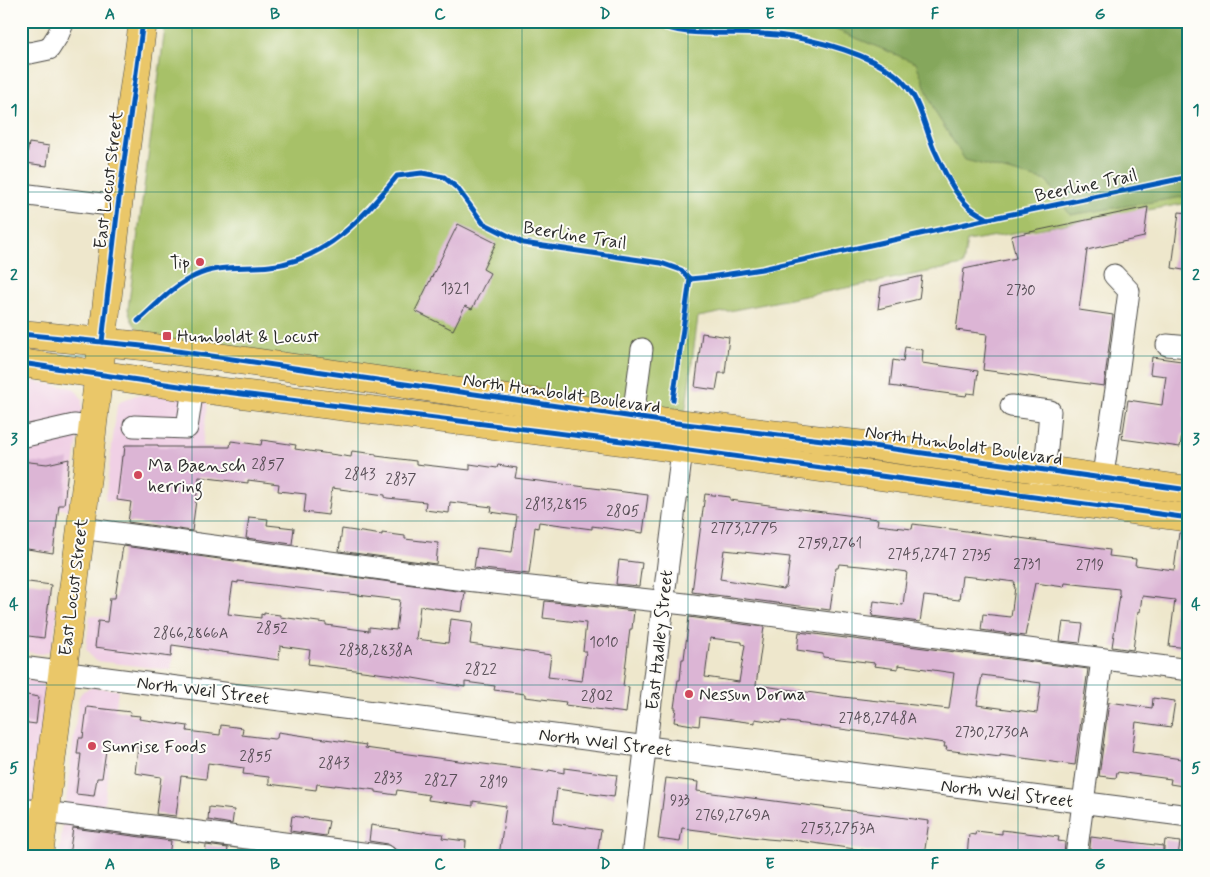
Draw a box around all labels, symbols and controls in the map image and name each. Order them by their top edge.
text: A [105,4,115,25]
text: B [270,4,280,25]
text: C [434,4,446,25]
text: D [599,4,611,25]
text: E [765,4,775,25]
text: F [931,4,940,25]
text: G [1095,4,1106,25]
text: 1 [10,100,18,121]
text: 1 [1192,100,1200,121]
street label: East Locust Street [89,109,129,250]
street label: Beerline Trail [1033,163,1140,209]
street label: Beerline Trail [521,216,628,256]
place label: Tip [170,251,190,275]
marker: Tip [194,256,206,268]
text: 2 [10,265,18,286]
text: 2 [1192,265,1200,286]
house number: 1321 [441,279,469,299]
house number: 2730 [1006,281,1036,301]
place label: Humboldt & Locust [177,325,320,349]
marker: Humboldt & Locust [161,330,173,342]
street label: North Humboldt Boulevard [462,368,662,420]
street label: North Humboldt Boulevard [864,420,1064,472]
text: 3 [10,429,18,450]
text: 3 [1192,429,1200,450]
place label: Ma Baensch herring [148,454,246,501]
house number: 2857 [251,455,285,475]
house number: 2843 [344,465,376,485]
marker: Ma Baensch herring [132,469,144,481]
house number: 2837 [386,470,416,490]
house number: 2813,2815 [525,495,587,515]
house number: 2805 [606,502,640,522]
street label: East Locust Street [54,516,94,657]
house number: 2773,2775 [711,519,777,539]
house number: 2759,2761 [798,534,862,554]
house number: 2745,2747 [888,545,957,565]
house number: 2735 [962,546,992,566]
house number: 2731 [1013,555,1041,575]
house number: 2719 [1076,556,1104,576]
street label: East Hadley Street [641,569,679,711]
text: 4 [9,594,19,615]
text: 4 [1191,594,1201,615]
house number: 2852 [256,619,288,639]
house number: 2866,2866A [153,624,229,644]
house number: 1010 [589,633,619,653]
house number: 2838,2838A [339,641,413,661]
house number: 2822 [465,660,497,680]
street label: North Weil Street [135,671,271,711]
place label: Nessun Dorma [699,683,806,707]
house number: 2802 [581,687,613,707]
marker: Nessun Dorma [683,688,695,700]
house number: 2748,2748A [839,709,917,729]
street label: North Weil Street [537,723,673,763]
house number: 2730,2730A [955,723,1029,743]
place label: Sunrise Foods [102,735,207,759]
marker: Sunrise Foods [86,740,98,752]
house number: 2855 [240,747,272,767]
house number: 2843 [318,754,350,774]
text: 5 [9,758,19,779]
text: 5 [1191,758,1201,779]
house number: 2833 [374,769,402,789]
house number: 2827 [424,771,458,791]
house number: 2819 [480,773,508,793]
street label: North Weil Street [939,774,1075,814]
house number: 933 [670,791,690,811]
house number: 2769,2769A [695,806,771,826]
house number: 2753,2753A [801,819,875,839]
text: A [105,854,115,875]
text: B [270,854,280,875]
text: C [434,854,446,875]
text: D [599,854,611,875]
text: E [765,854,775,875]
text: F [931,854,940,875]
text: G [1095,854,1106,875]

